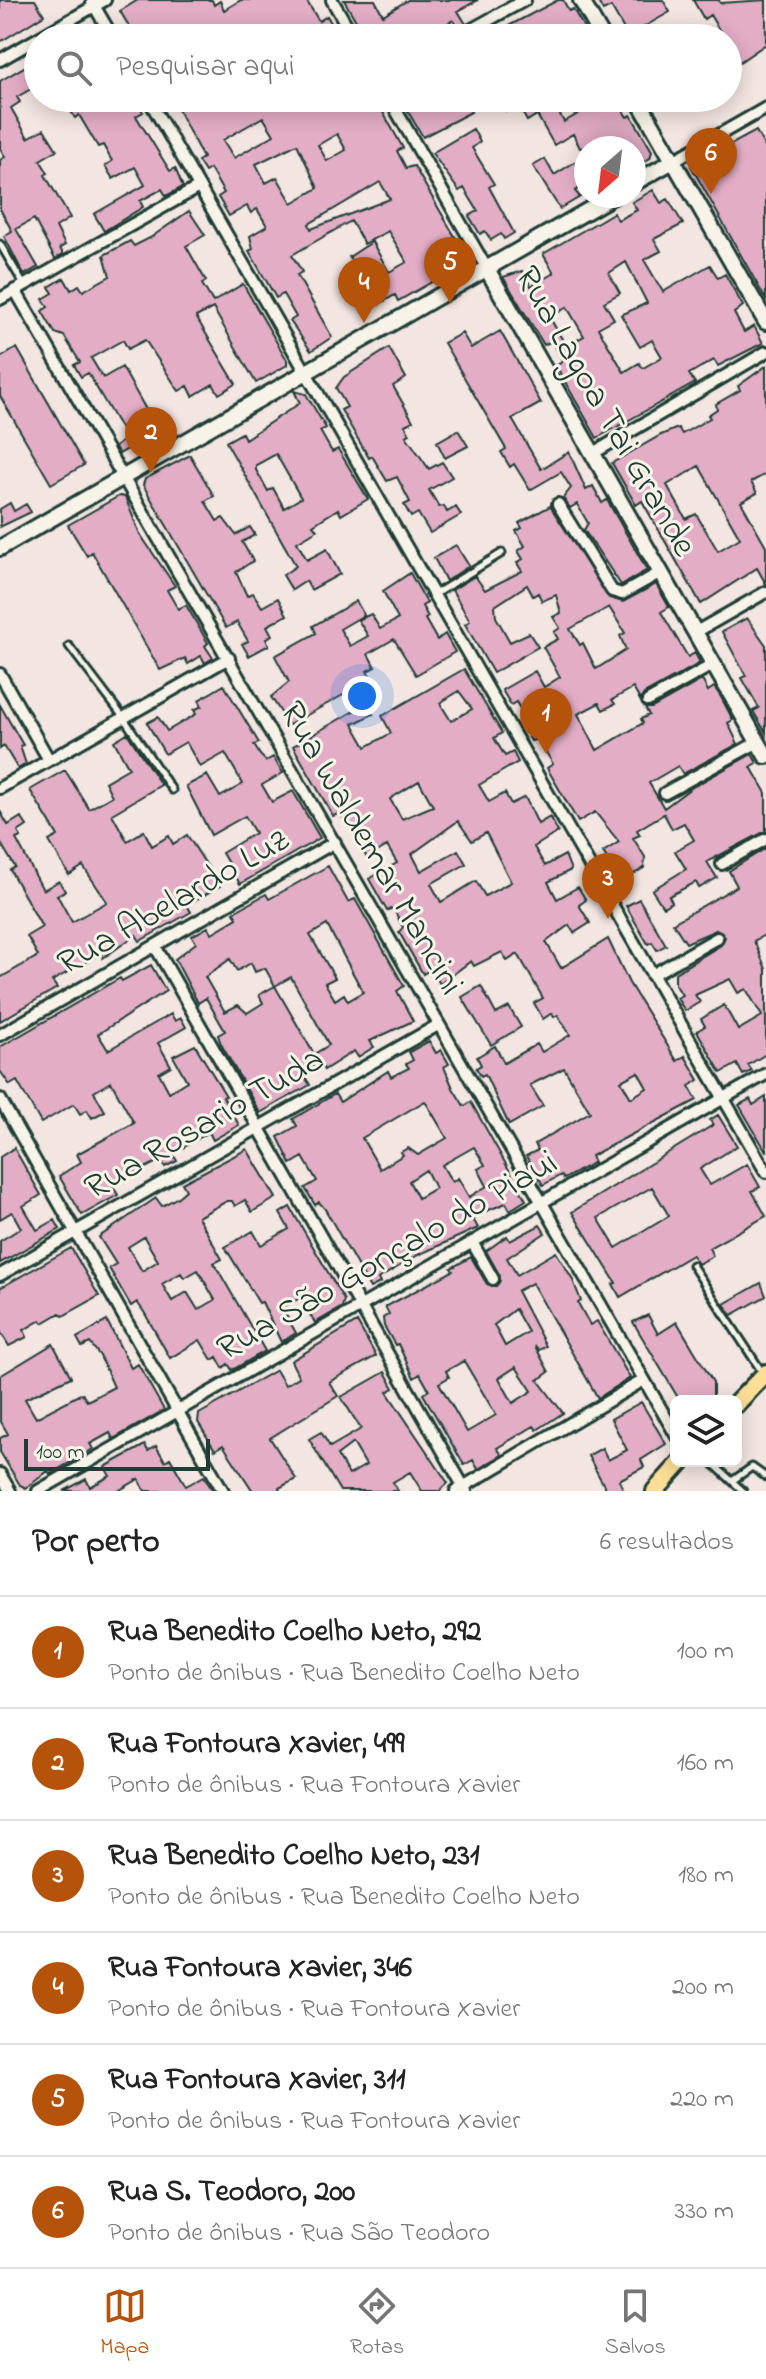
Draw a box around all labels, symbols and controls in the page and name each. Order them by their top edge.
search box [24,24,742,112]
icon: search [52,46,96,90]
text: Pesquisar aqui [116,46,295,90]
pin: 6 [685,128,737,194]
north arrow [574,136,646,208]
pin: 5 [424,237,476,303]
pin: 4 [338,257,390,323]
street label: Rua Lagoa Tai Grande [499,257,709,568]
pin: 2 [125,407,177,473]
your location [342,676,382,716]
pin: 1 [520,688,572,754]
street label: Rua Waldemar Mancini [264,692,476,1006]
street label: Rua Abelardo Luz [48,815,300,991]
pin: 3 [582,853,634,919]
street label: Rua Rosario Tuda [75,1035,335,1215]
street label: Rua São Gonçalo do Piaui [208,1138,568,1376]
map controls [670,1395,742,1467]
button: layers [670,1395,742,1467]
scale bar [24,1435,210,1471]
text: 100 m [36,1437,85,1469]
text: Por perto [32,1518,160,1568]
text: 6 resultados [600,1524,734,1562]
text: Rua Benedito Coelho Neto, 292 [108,1611,481,1655]
text: 1 [54,1633,62,1671]
text: 100 m [677,1633,734,1671]
text: Ponto de ônibus · Rua Benedito Coelho Neto [108,1655,580,1693]
text: Rua Fontoura Xavier, 499 [108,1723,405,1767]
text: 2 [52,1745,64,1783]
text: 160 m [676,1745,734,1783]
text: Ponto de ônibus · Rua Fontoura Xavier [108,1767,520,1805]
text: Rua Benedito Coelho Neto, 231 [108,1835,479,1879]
text: 3 [53,1857,63,1895]
text: 180 m [678,1857,734,1895]
text: Ponto de ônibus · Rua Benedito Coelho Neto [108,1879,580,1917]
text: Rua Fontoura Xavier, 346 [108,1947,412,1991]
text: 4 [53,1969,63,2007]
text: 200 m [672,1969,734,2007]
text: Ponto de ônibus · Rua Fontoura Xavier [108,1991,520,2029]
text: Rua Fontoura Xavier, 311 [108,2059,406,2103]
text: 5 [51,2081,65,2119]
text: 220 m [670,2081,734,2119]
text: Ponto de ônibus · Rua Fontoura Xavier [108,2103,520,2141]
text: Rua S. Teodoro, 200 [108,2171,355,2215]
text: 6 [52,2193,64,2231]
text: 330 m [675,2193,734,2231]
text: Ponto de ônibus · Rua São Teodoro [108,2215,490,2253]
tab: Mapa [100,2284,149,2364]
tab: Rotas [350,2284,404,2364]
tab: Salvos [605,2284,666,2364]

